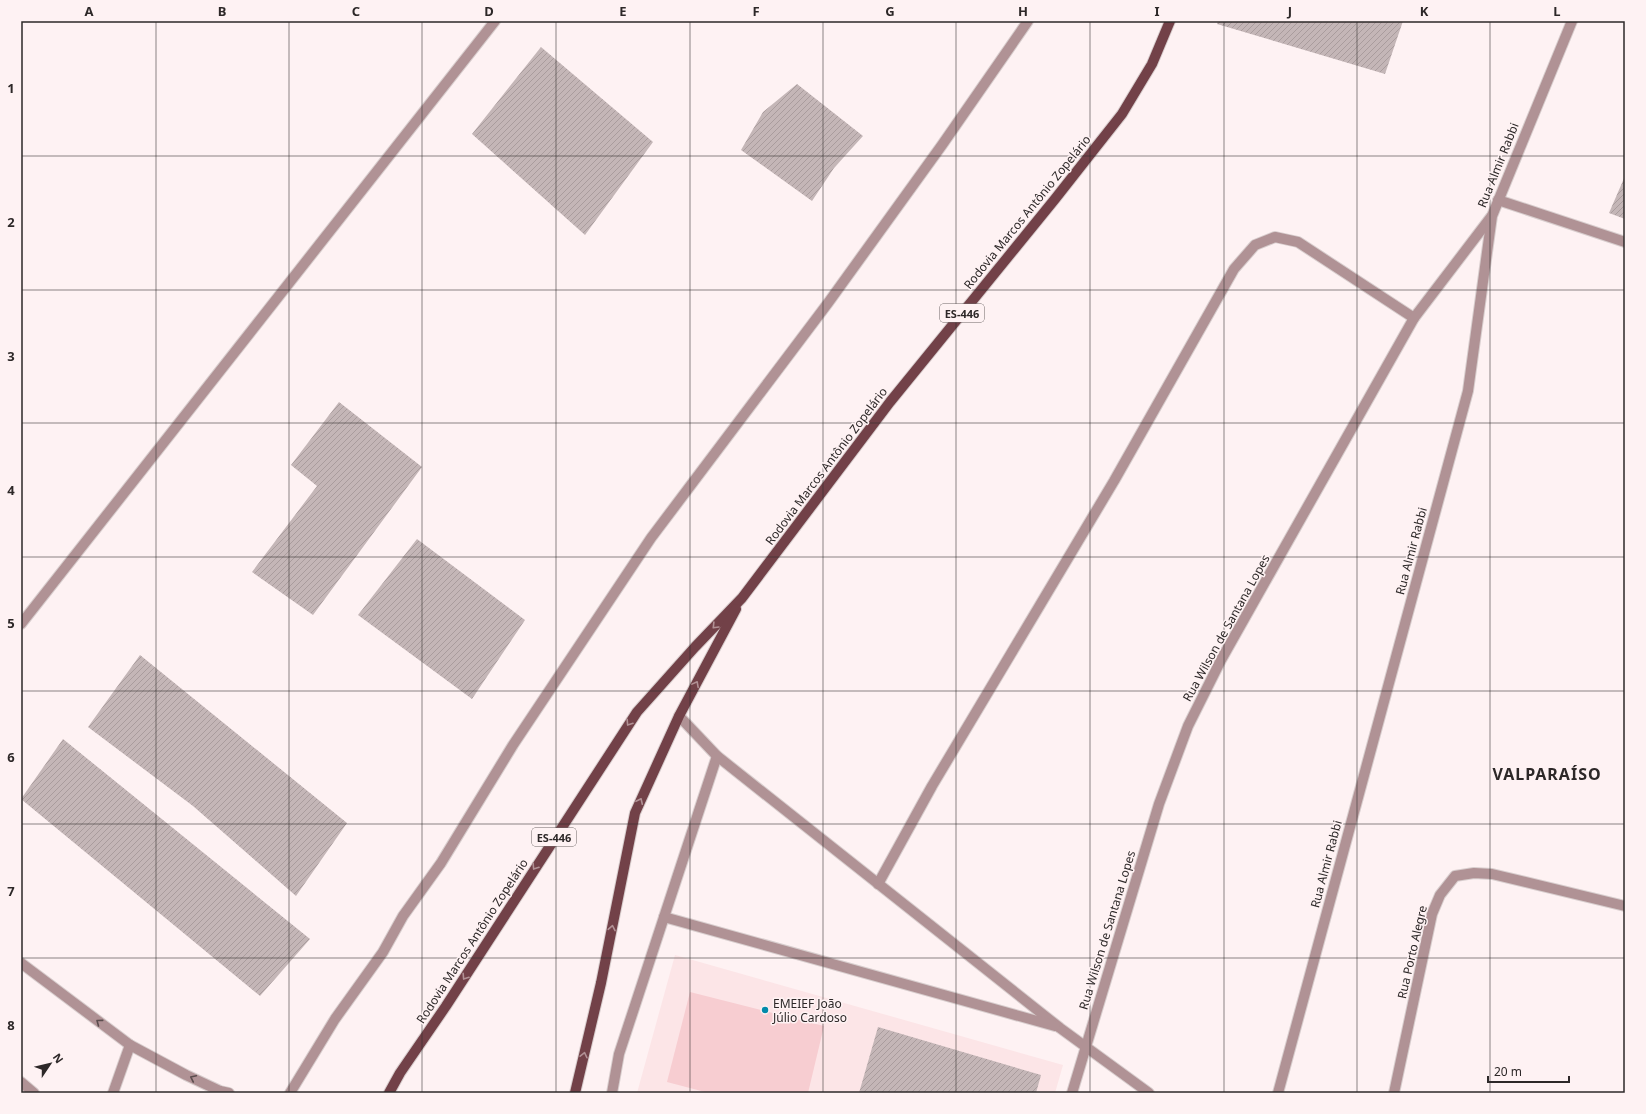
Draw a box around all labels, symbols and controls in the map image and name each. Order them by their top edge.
text: A [85,2,94,20]
text: B [218,2,226,20]
text: C [352,2,360,20]
text: D [484,2,494,20]
text: E [619,2,627,20]
text: F [752,2,760,20]
text: G [885,2,895,20]
text: H [1018,2,1028,20]
text: I [1154,2,1160,20]
text: J [1287,2,1292,20]
text: K [1420,2,1429,20]
text: L [1553,2,1561,20]
text: 1 [7,79,15,97]
street label: Rua Almir Rabbi [1473,120,1523,210]
street label: Rodovia Marcos Antônio Zopelário [960,132,1094,292]
text: 2 [7,213,15,231]
road number: ES-446 [940,304,984,322]
text: 3 [7,347,15,365]
street label: Rodovia Marcos Antônio Zopelário [761,384,891,548]
text: 4 [7,481,15,499]
street label: Rua Almir Rabbi [1391,505,1431,597]
street label: Rua Wilson de Santana Lopes [1178,551,1274,704]
text: 5 [7,614,15,632]
one-way arrow [712,621,720,629]
one-way arrow [692,681,699,688]
one-way arrow [627,719,634,726]
text: 6 [7,748,15,766]
district label: VALPARAÍSO [1492,763,1602,785]
one-way arrow [635,798,643,806]
street label: Rua Almir Rabbi [1306,818,1346,910]
road number: ES-446 [532,828,576,846]
street label: Rua Wilson de Santana Lopes [1075,848,1139,1012]
street label: Rodovia Marcos Antônio Zopelário [412,855,532,1027]
one-way arrow [533,863,540,870]
text: 7 [7,882,15,900]
street label: Rua Porto Alegre [1393,903,1431,1000]
one-way arrow [607,925,615,931]
one-way arrow [462,973,469,980]
place label: EMEIEF João Júlio Cardoso [772,995,847,1026]
marker: EMEIEF João Júlio Cardoso [760,1005,770,1015]
text: 8 [7,1016,15,1034]
one-way arrow [96,1020,103,1027]
north arrow [30,1044,70,1084]
text: N [50,1050,67,1066]
one-way arrow [580,1052,588,1058]
scale bar [1488,1058,1569,1084]
text: 20 m [1494,1063,1522,1080]
one-way arrow [190,1075,197,1083]

